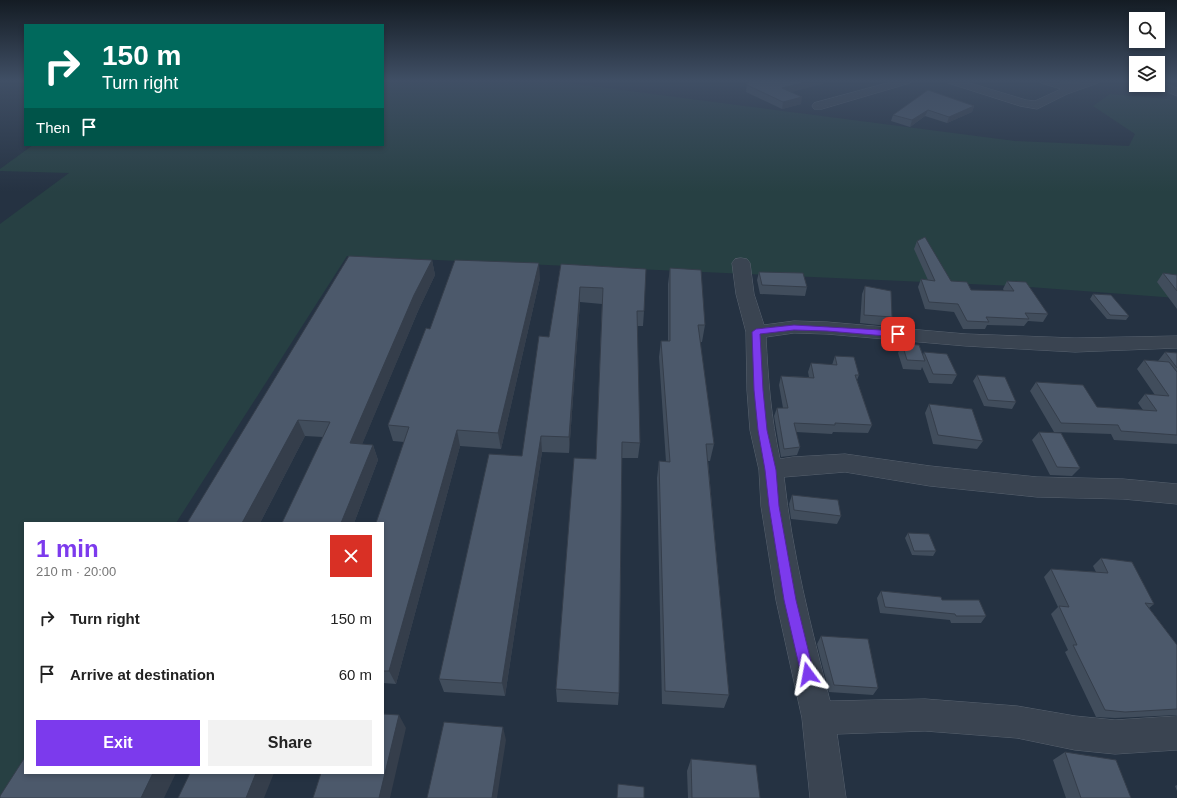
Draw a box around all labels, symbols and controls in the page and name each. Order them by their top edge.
map controls [1129,12,1165,92]
button: search [1129,12,1165,48]
icon: right [36,40,88,92]
text: 150 m [102,40,181,71]
button: layers [1129,56,1165,92]
text: Turn right [102,73,178,93]
icon: arrive [78,116,100,138]
text: Then [36,119,70,136]
pin [881,317,915,351]
icon: arrive [887,323,909,345]
text: 1 min [36,535,99,562]
button: close [330,535,372,577]
text: 210 m · 20:00 [36,564,116,579]
icon: right [36,607,58,629]
text: Turn right [70,610,140,627]
text: 150 m [330,610,372,627]
position arrow [787,653,829,695]
icon: arrive [36,663,58,685]
text: Arrive at destination [70,666,215,683]
text: 60 m [339,666,372,683]
button: Exit [36,720,200,766]
button: Share [208,720,372,766]

